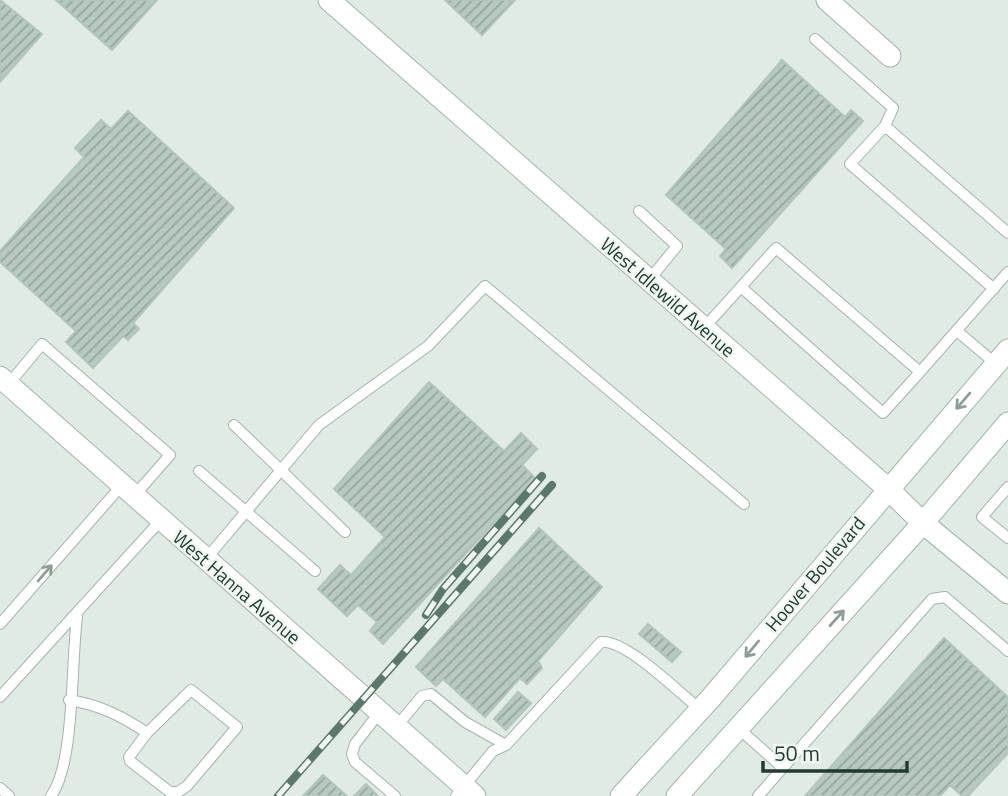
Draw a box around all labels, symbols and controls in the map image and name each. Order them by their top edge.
street label: West Idlewild Avenue [594,230,742,364]
one-way arrow [955,392,971,410]
street label: Hoover Boulevard [758,510,872,638]
street label: West Hanna Avenue [167,523,308,651]
one-way arrow [37,564,53,582]
one-way arrow [829,609,845,627]
one-way arrow [744,640,760,658]
scale bar [763,730,906,774]
text: 50 m [774,737,820,769]

